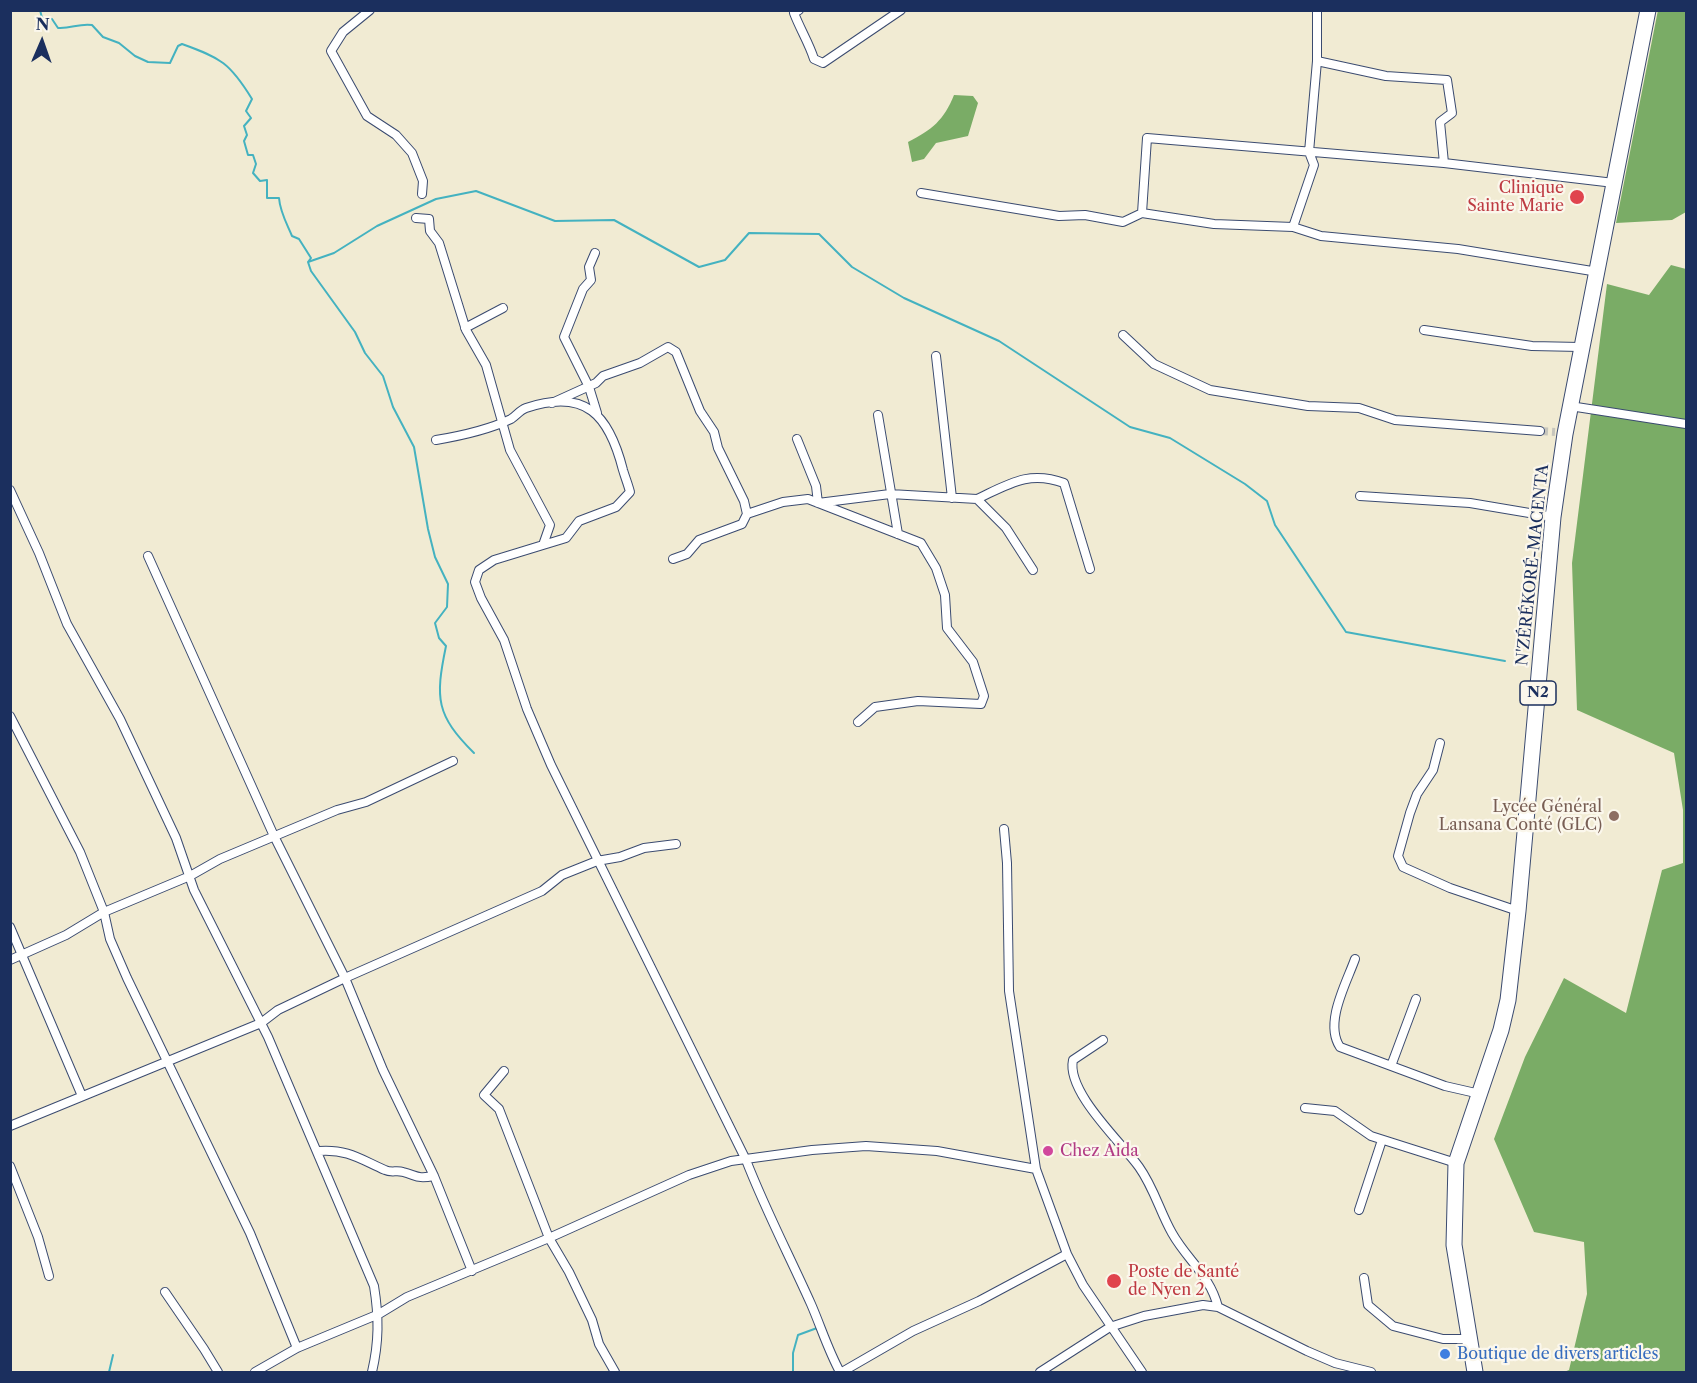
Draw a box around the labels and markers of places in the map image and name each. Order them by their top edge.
place label: Clinique Sainte Marie [1467,178,1564,216]
marker: Clinique Sainte Marie [1568,188,1586,206]
place label: Lycée Général Lansana Conté (GLC) [1439,797,1602,835]
marker: Lycée Général Lansana Conté (GLC) [1607,809,1621,823]
place label: Chez Aida [1060,1141,1139,1161]
marker: Chez Aida [1041,1144,1055,1158]
place label: Poste de Santé de Nyen 2 [1128,1262,1239,1300]
marker: Poste de Santé de Nyen 2 [1105,1272,1123,1290]
place label: Boutique de divers articles [1457,1344,1658,1364]
marker: Boutique de divers articles [1438,1347,1452,1361]

